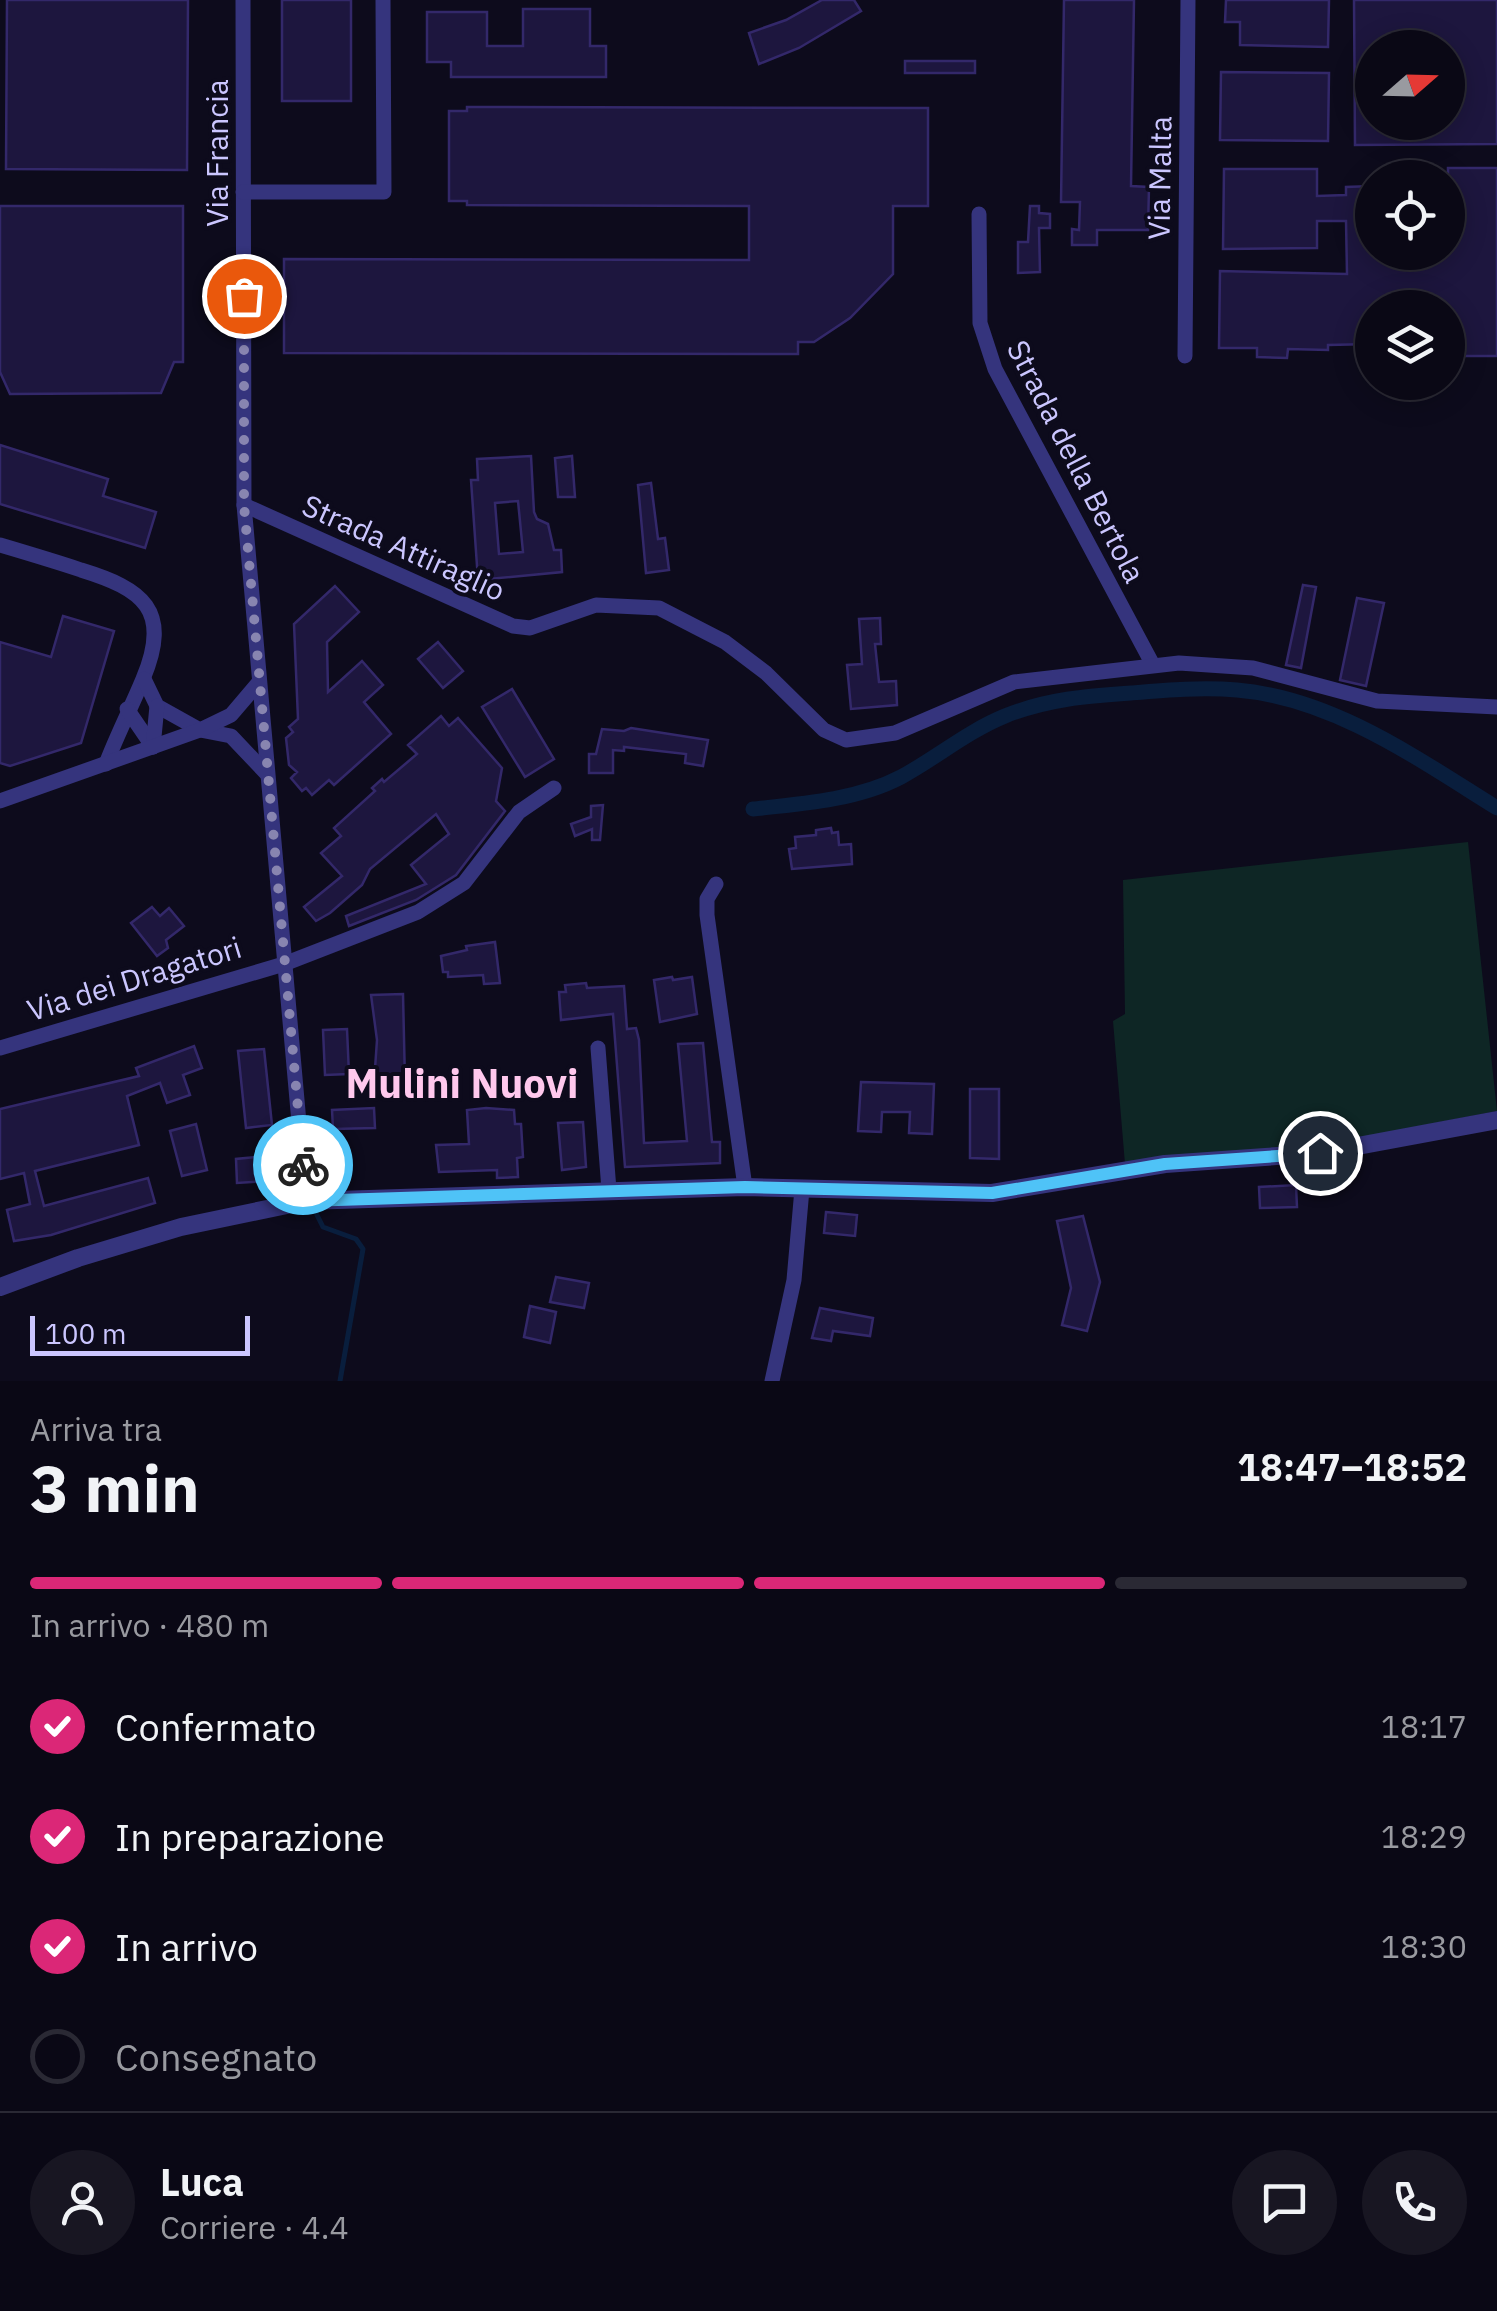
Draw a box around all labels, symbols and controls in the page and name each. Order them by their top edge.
north arrow [1355,30,1465,140]
map controls [1355,30,1465,400]
street label: Via Francia [197,79,236,227]
street label: Via Malta [1138,116,1180,240]
button: locate [1355,160,1465,270]
pin [202,254,287,339]
icon: bag [217,269,272,324]
button: layers [1355,290,1465,400]
street label: Strada della Bertola [999,333,1155,589]
street label: Strada Attiraglio [296,485,512,609]
street label: Via dei Dragatori [22,927,246,1029]
district label: Mulini Nuovi [346,1057,578,1109]
pin [1278,1111,1363,1196]
courier [253,1115,353,1215]
icon: home [1293,1126,1348,1181]
icon: bike [276,1138,331,1193]
scale bar [30,1311,250,1356]
text: 100 m [45,1315,126,1352]
text: Arriva tra [30,1408,162,1450]
text: 18:47–18:52 [1237,1442,1467,1491]
text: 3 min [30,1445,200,1530]
text: In arrivo · 480 m [30,1604,269,1646]
icon: check [30,1699,85,1754]
text: Confermato [115,1702,316,1751]
text: 18:17 [1381,1705,1467,1747]
icon: check [30,1809,85,1864]
text: In preparazione [115,1812,385,1861]
text: 18:29 [1381,1815,1467,1857]
icon: check [30,1919,85,1974]
text: In arrivo [115,1922,258,1971]
text: 18:30 [1381,1925,1467,1967]
text: Consegnato [115,2032,317,2081]
button: person [30,2150,135,2255]
button: chat [1232,2150,1337,2255]
button: phone [1362,2150,1467,2255]
text: Luca [160,2157,244,2206]
text: Corriere · 4.4 [160,2206,349,2248]

